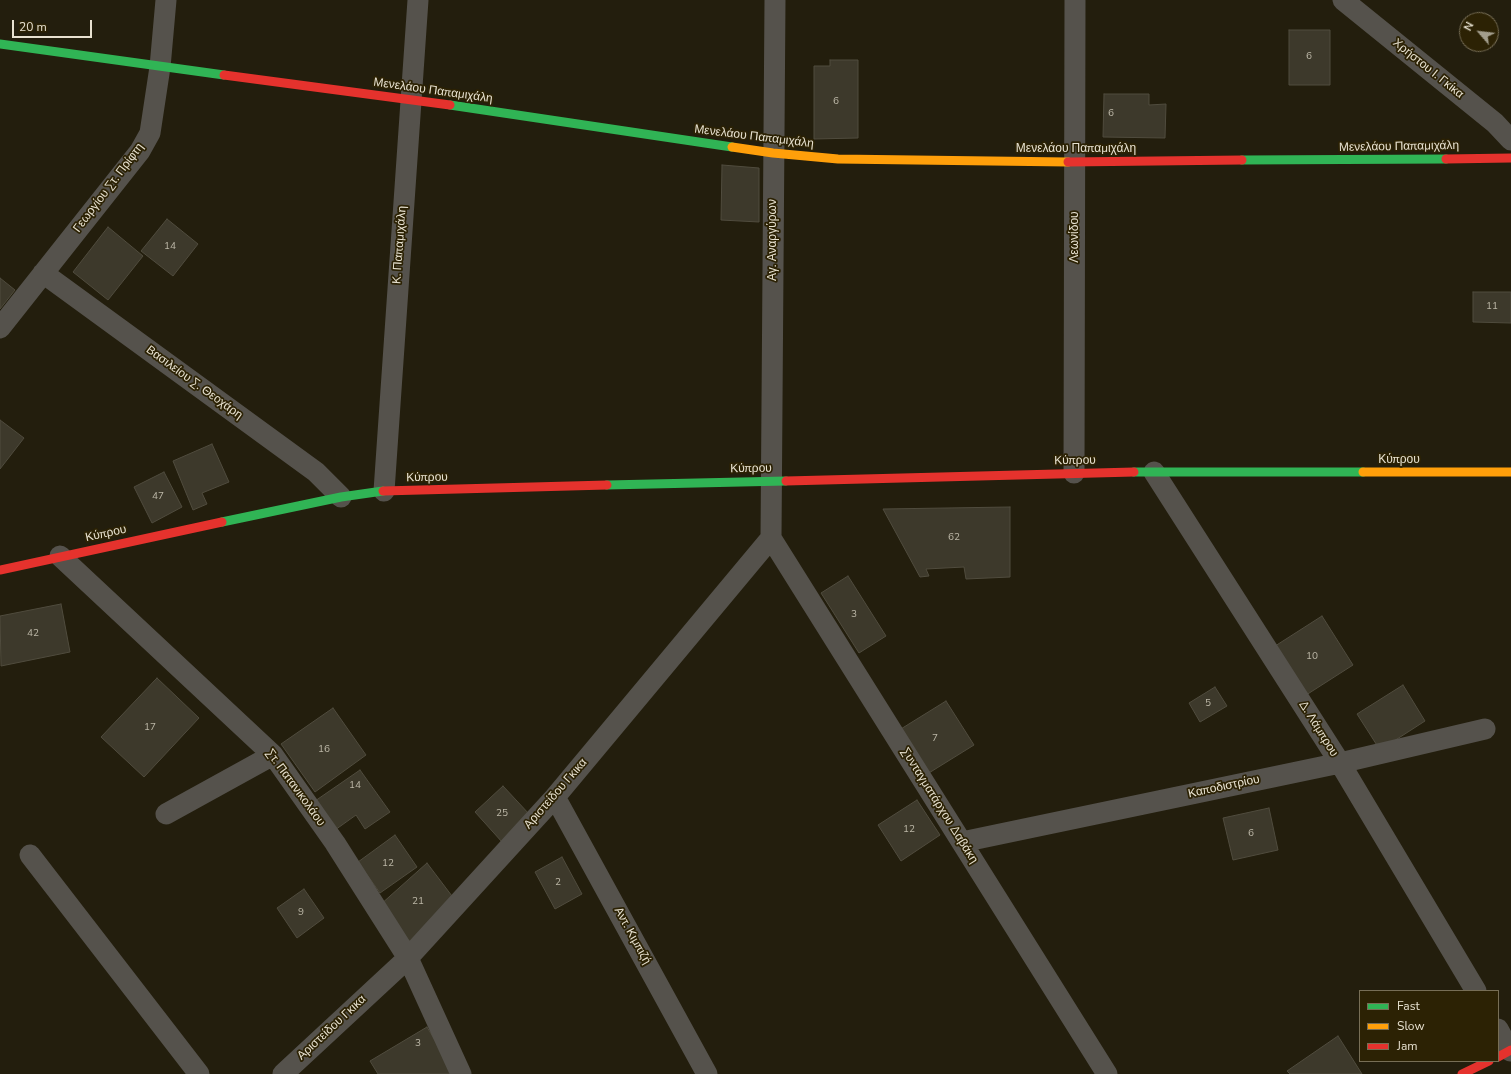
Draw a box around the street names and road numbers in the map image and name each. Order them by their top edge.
street label: Χρήστου Ι. Γκίκα [1390,36,1466,102]
street label: Μενελάου Παπαμιχάλη [372,75,494,107]
street label: Μενελάου Παπαμιχάλη [693,123,815,151]
street label: Μενελάου Παπαμιχάλη [1339,139,1459,155]
street label: Γεωργίου Στ. Πρίφτη [71,141,147,235]
street label: Μενελάου Παπαμιχάλη [1016,142,1136,156]
street label: Αγ. Αναργύρων [766,199,780,281]
street label: Κ. Παπαμιχάλη [390,205,410,285]
street label: Λεωνίδου [1068,211,1082,263]
street label: Βασιλείου Σ. Θεοχάρη [143,343,245,423]
street label: Κύπρου [1054,453,1096,469]
street label: Κύπρου [1378,453,1420,467]
street label: Κύπρου [730,461,772,477]
street label: Κύπρου [406,470,448,486]
street label: Κύπρου [84,523,128,545]
street label: Δ. Λάμπρου [1295,698,1341,760]
street label: Συνταγματάρχου Δαβάκη [897,745,981,867]
street label: Στ. Πατανικολάου [262,747,328,829]
street label: Αριστείδου Γκικα [521,756,591,832]
street label: Καποδιστρίου [1187,772,1261,802]
street label: Αντ. Κιμπιζή [610,905,654,967]
street label: Αριστείδου Γκικα [295,992,369,1064]

